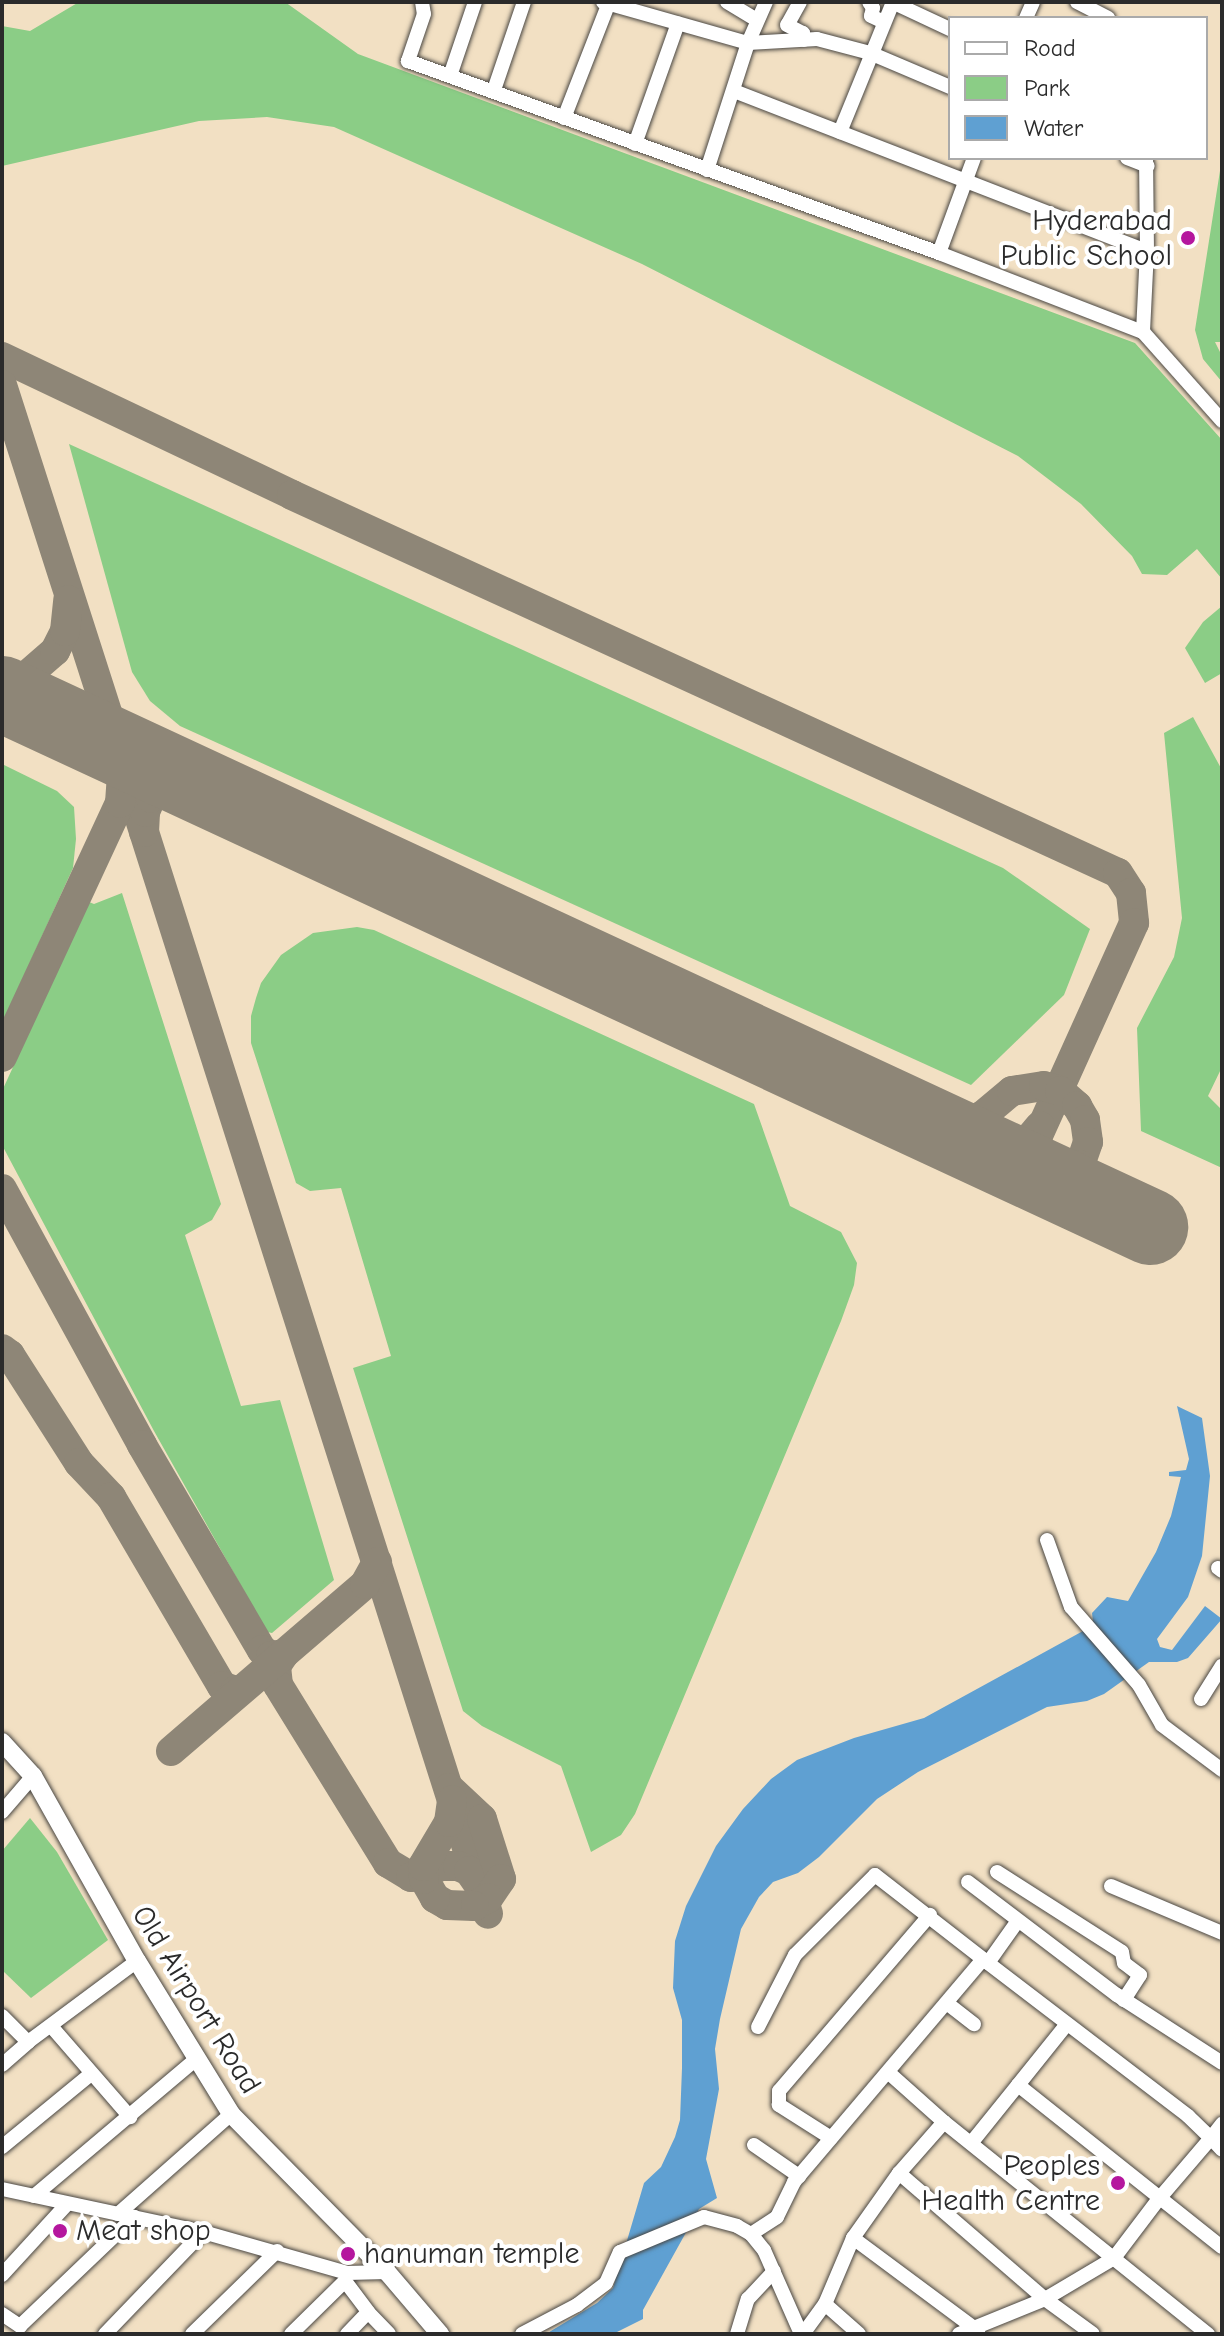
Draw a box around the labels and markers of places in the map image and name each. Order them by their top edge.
place label: Hyderabad Public School [1001,203,1172,274]
marker: Hyderabad Public School [1179,229,1197,247]
place label: Peoples Health Centre [922,2148,1100,2218]
marker: Peoples Health Centre [1107,2172,1129,2194]
place label: Meat shop [76,2213,211,2249]
marker: Meat shop [51,2222,69,2240]
place label: hanuman temple [364,2236,579,2272]
marker: hanuman temple [339,2245,357,2263]

